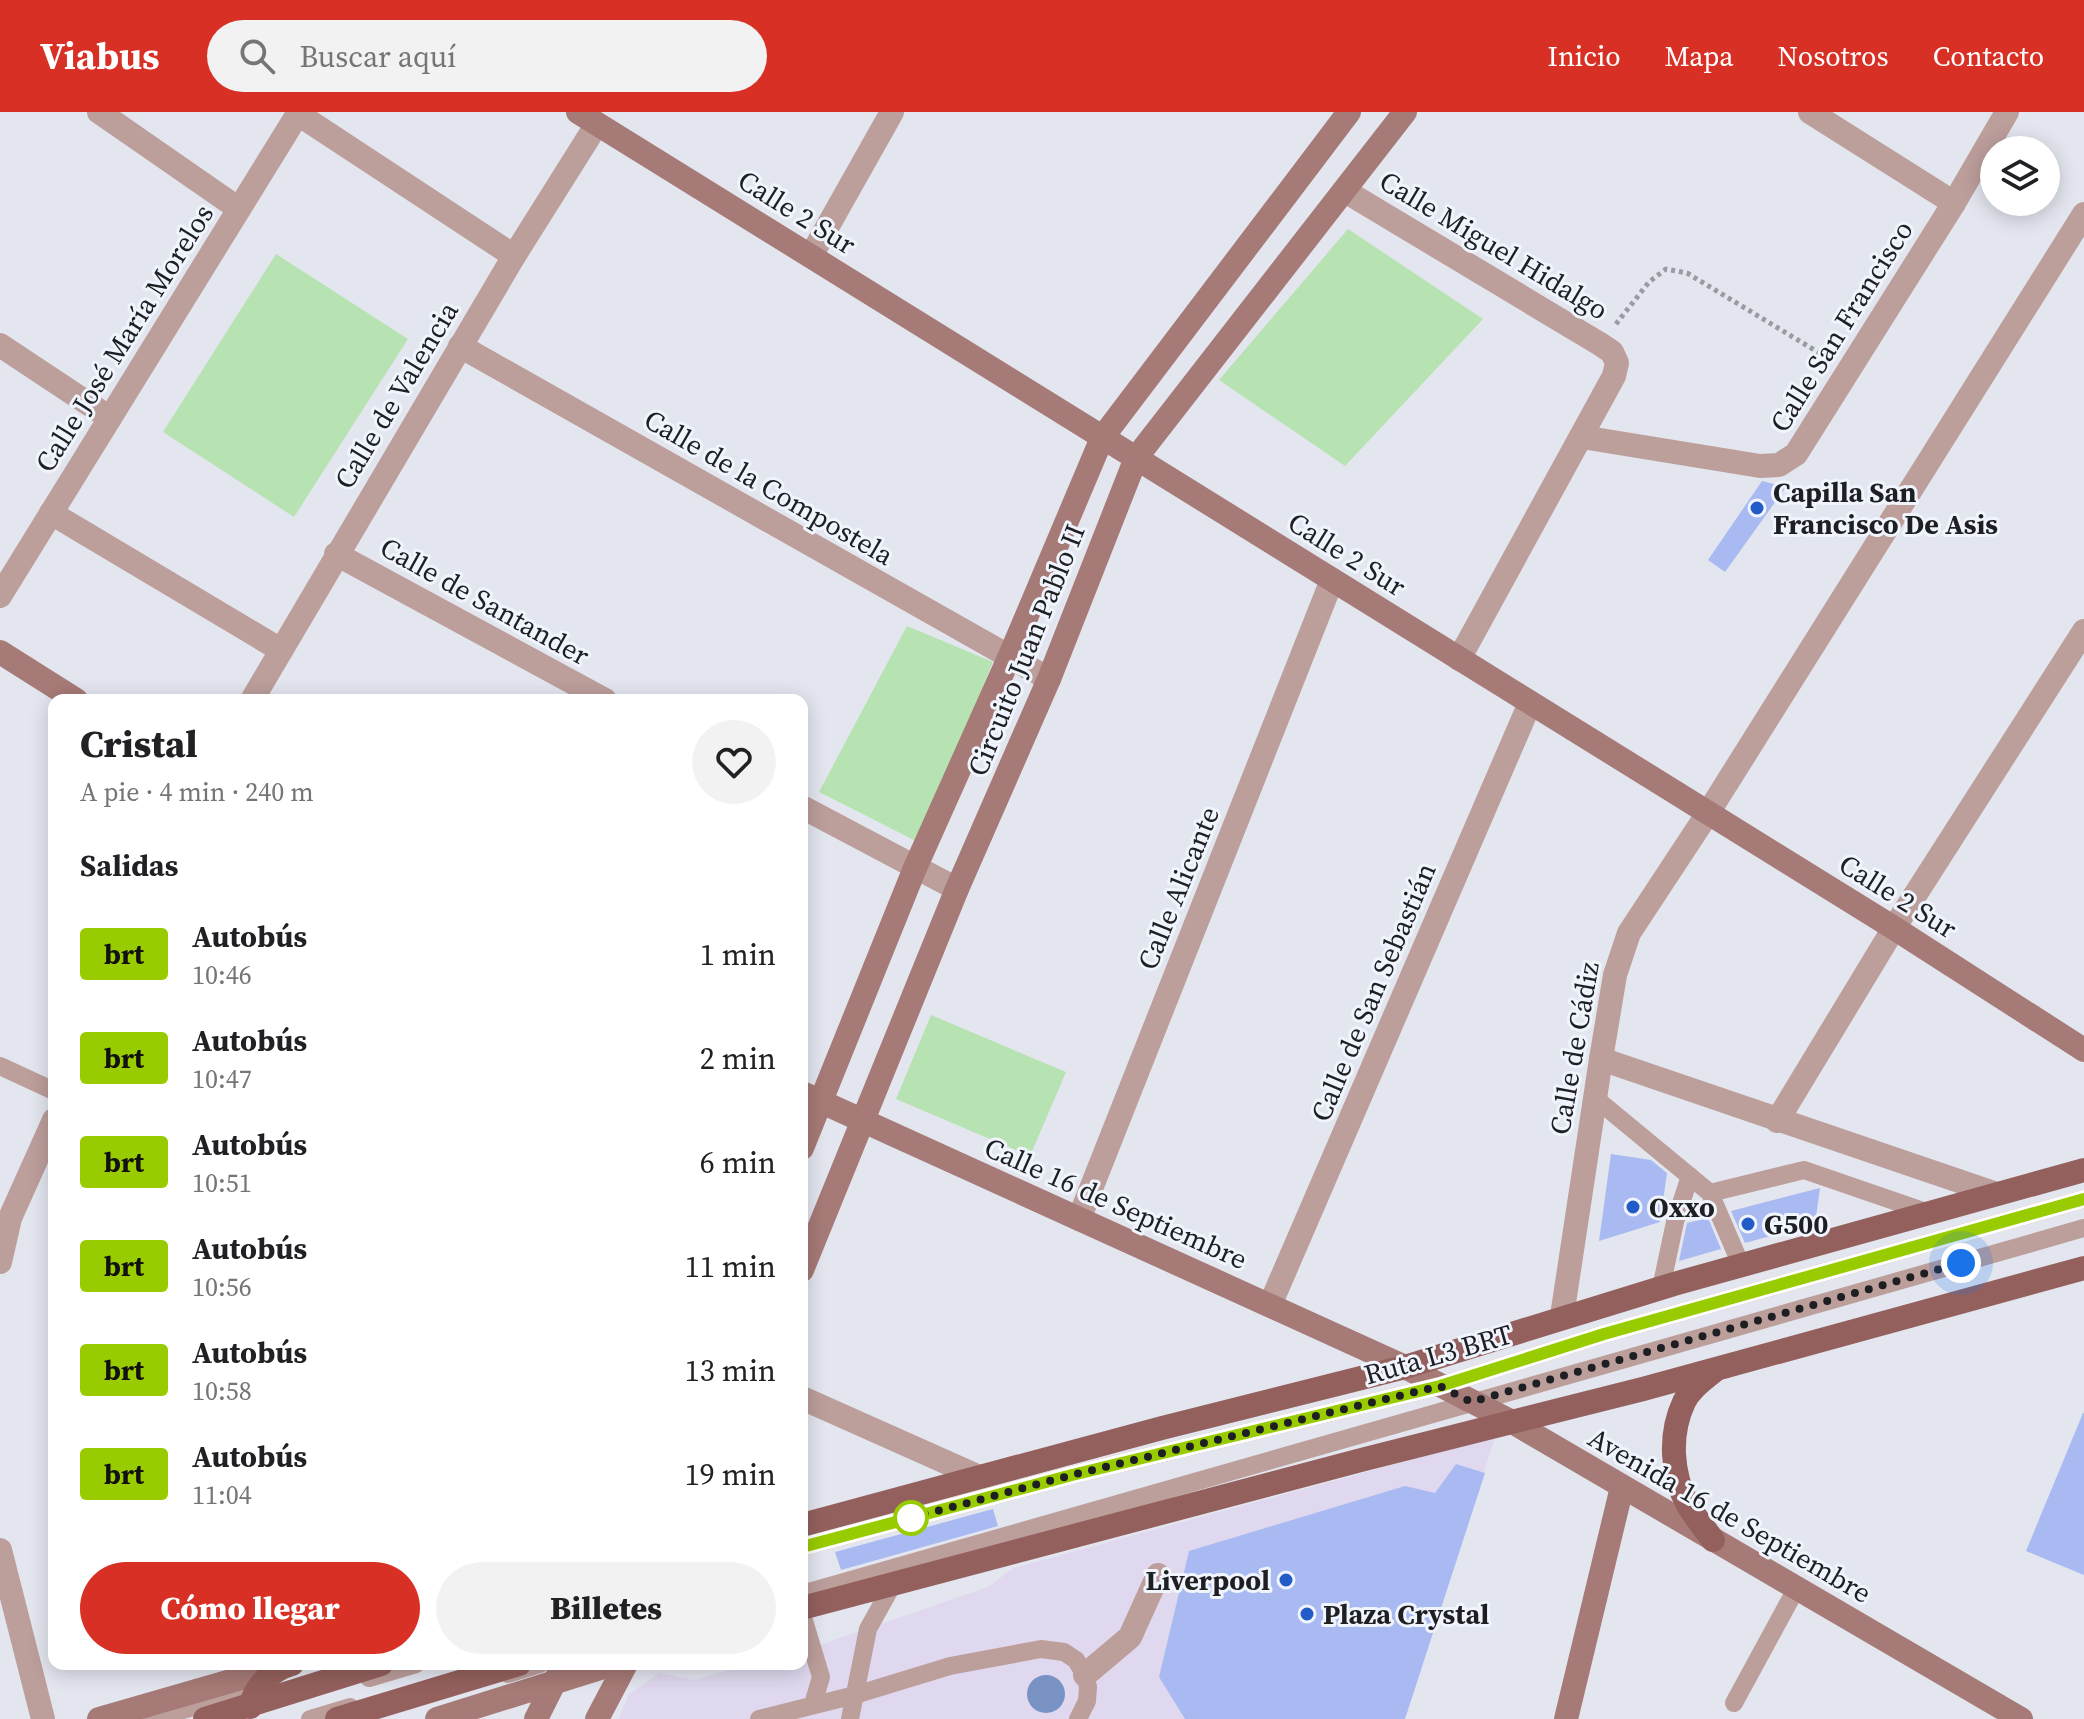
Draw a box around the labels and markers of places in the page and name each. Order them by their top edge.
place label: Capilla San Francisco De Asis [1773,473,1998,543]
marker: Capilla San Francisco De Asis [1748,499,1766,517]
place label: Oxxo [1649,1188,1715,1226]
marker: Oxxo [1624,1198,1642,1216]
place label: G500 [1764,1205,1828,1243]
marker: G500 [1739,1215,1757,1233]
unlabelled marker [894,1501,928,1535]
place label: Liverpool [1145,1561,1270,1599]
marker: Liverpool [1277,1571,1295,1589]
place label: Plaza Crystal [1323,1595,1489,1633]
marker: Plaza Crystal [1298,1605,1316,1623]

